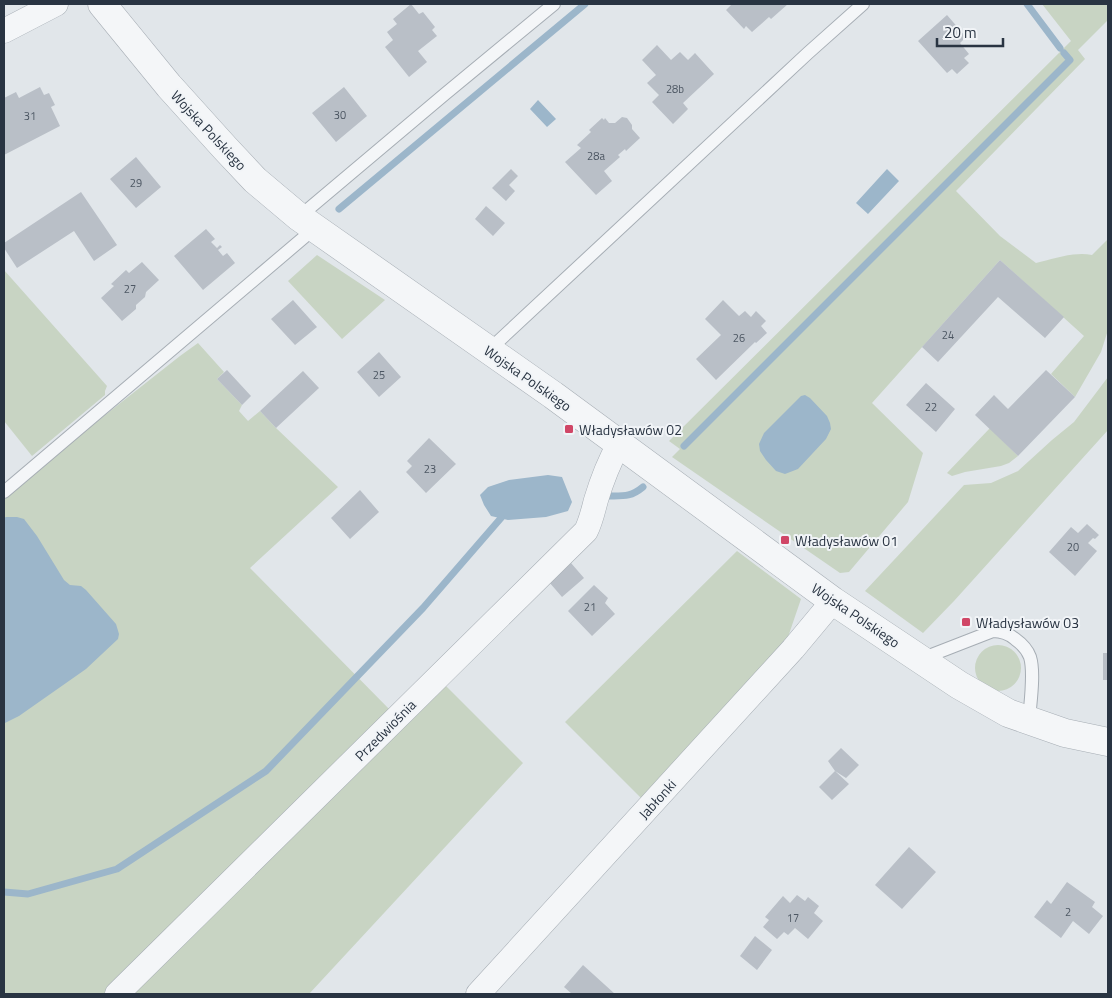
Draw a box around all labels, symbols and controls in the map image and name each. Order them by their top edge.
scale bar [937,15,1003,47]
text: 20 m [944,21,977,44]
house number: 28b [666,81,684,97]
street label: Wojska Polskiego [166,85,252,175]
house number: 30 [334,107,346,123]
house number: 31 [24,108,36,124]
house number: 28a [587,148,605,164]
house number: 29 [130,175,142,191]
house number: 27 [124,281,136,297]
house number: 24 [942,327,954,343]
house number: 26 [733,330,745,346]
street label: Wojska Polskiego [480,340,576,416]
house number: 25 [373,367,385,383]
house number: 22 [925,399,937,415]
place label: Władysławów 02 [579,419,682,440]
marker: Władysławów 02 [563,423,575,435]
house number: 23 [424,461,436,477]
place label: Władysławów 01 [795,530,898,551]
marker: Władysławów 01 [779,534,791,546]
house number: 20 [1067,539,1079,555]
street label: Wojska Polskiego [808,578,904,652]
house number: 21 [584,599,596,615]
place label: Władysławów 03 [976,612,1079,633]
marker: Władysławów 03 [960,616,972,628]
street label: Przedwiośnia [350,695,420,765]
street label: Jabłonki [633,774,681,824]
house number: 2 [1065,904,1071,920]
house number: 17 [787,910,799,926]

